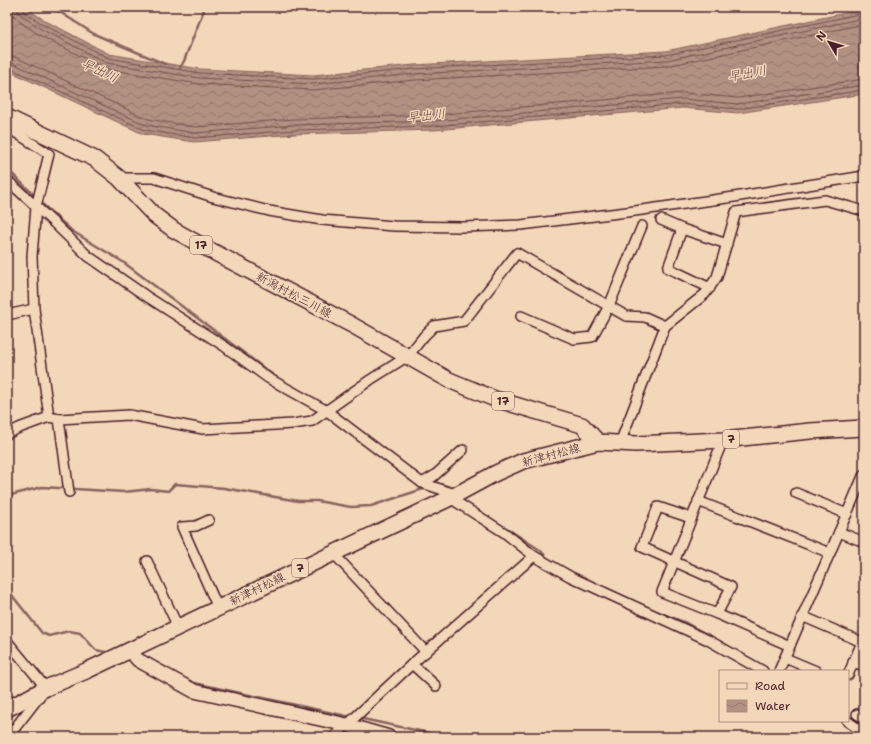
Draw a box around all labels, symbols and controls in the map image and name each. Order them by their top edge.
north arrow [809,22,849,62]
text: N [813,28,830,44]
water label: 早出川 [79,55,121,86]
water label: 早出川 [726,62,768,85]
water label: 早出川 [406,105,446,126]
road number: 17 [190,236,212,254]
street label: 新潟村松三川線 [253,268,335,322]
road number: 17 [492,392,514,410]
road number: 7 [723,430,739,448]
street label: 新津村松線 [520,440,582,470]
road number: 7 [292,559,308,577]
street label: 新津村松線 [227,569,287,609]
legend [719,670,849,722]
text: Road [755,678,786,694]
text: Water [755,698,791,714]

